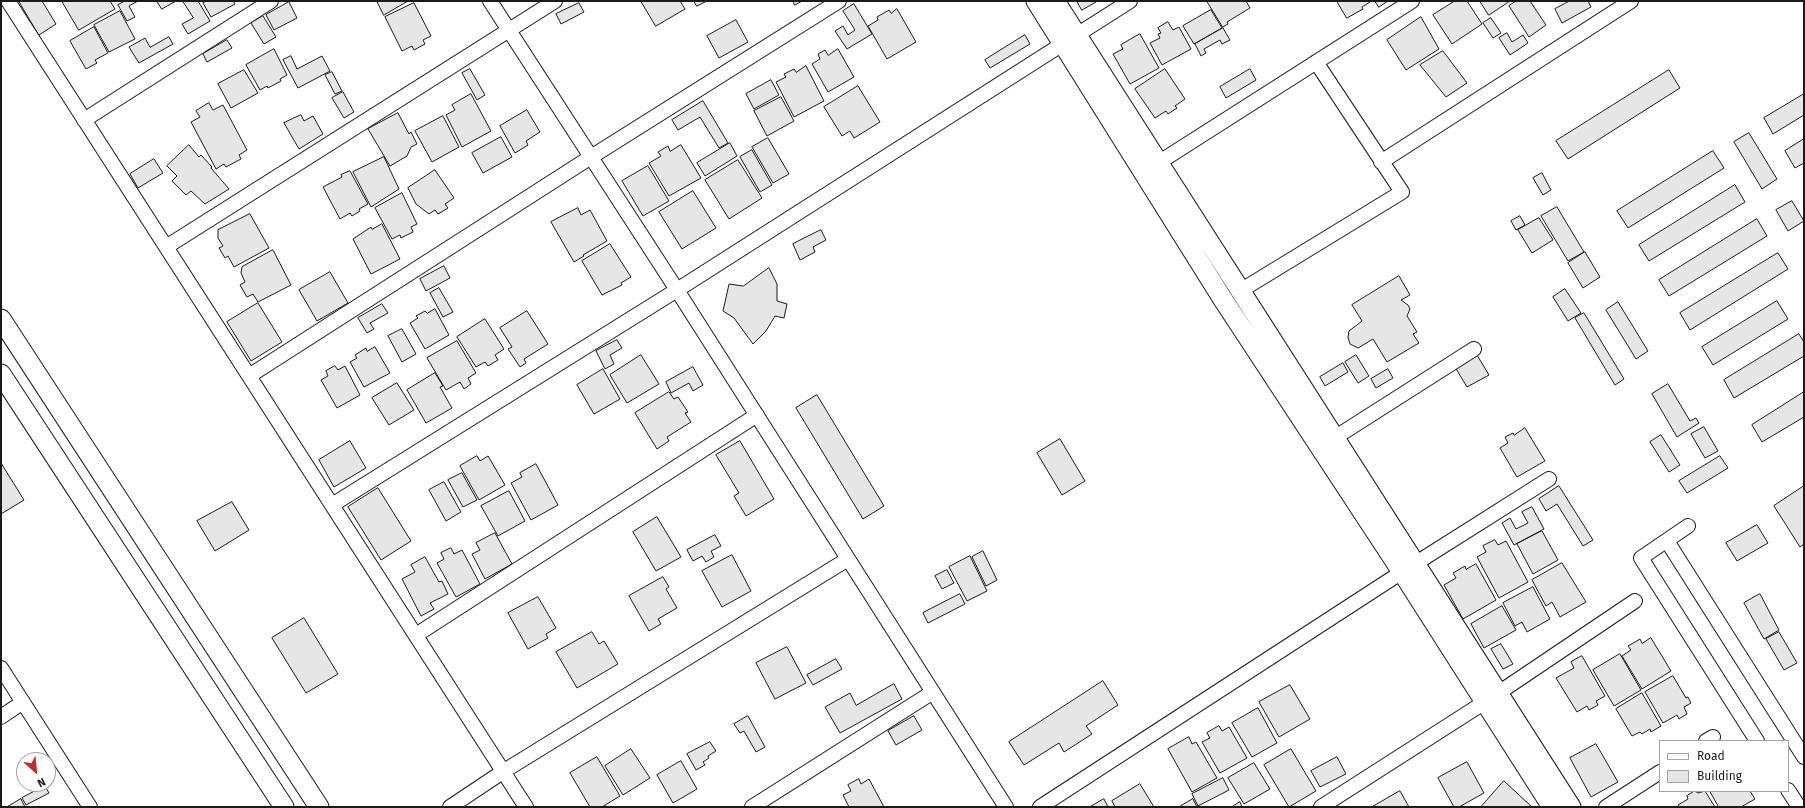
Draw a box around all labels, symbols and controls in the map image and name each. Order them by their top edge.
legend [1659,740,1789,792]
text: Road [1697,749,1725,763]
north arrow [16,752,56,792]
text: Building [1697,769,1742,783]
text: N [35,775,47,790]

